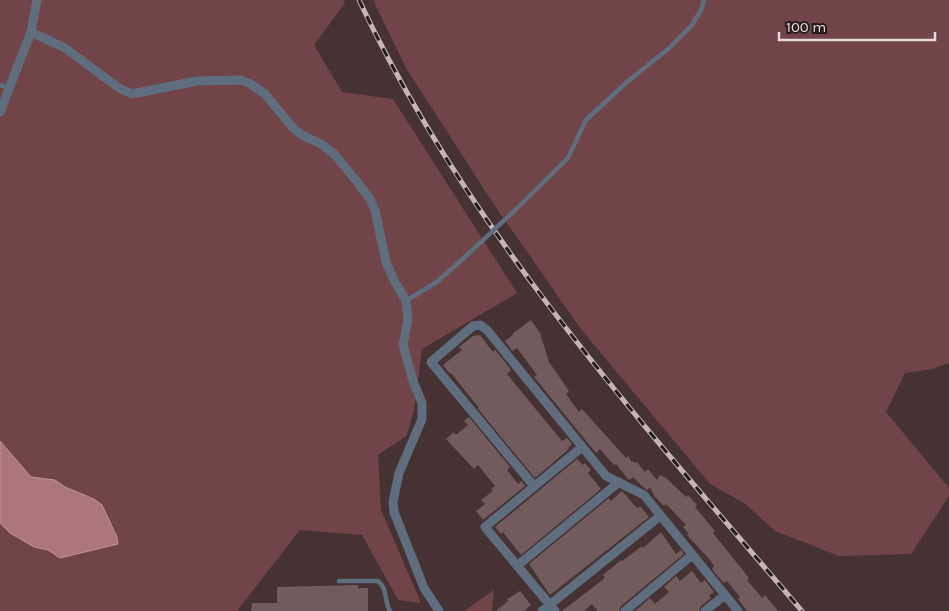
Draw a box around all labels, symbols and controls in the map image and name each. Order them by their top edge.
scale bar [779,10,935,42]
text: 100 m [786,18,826,36]

